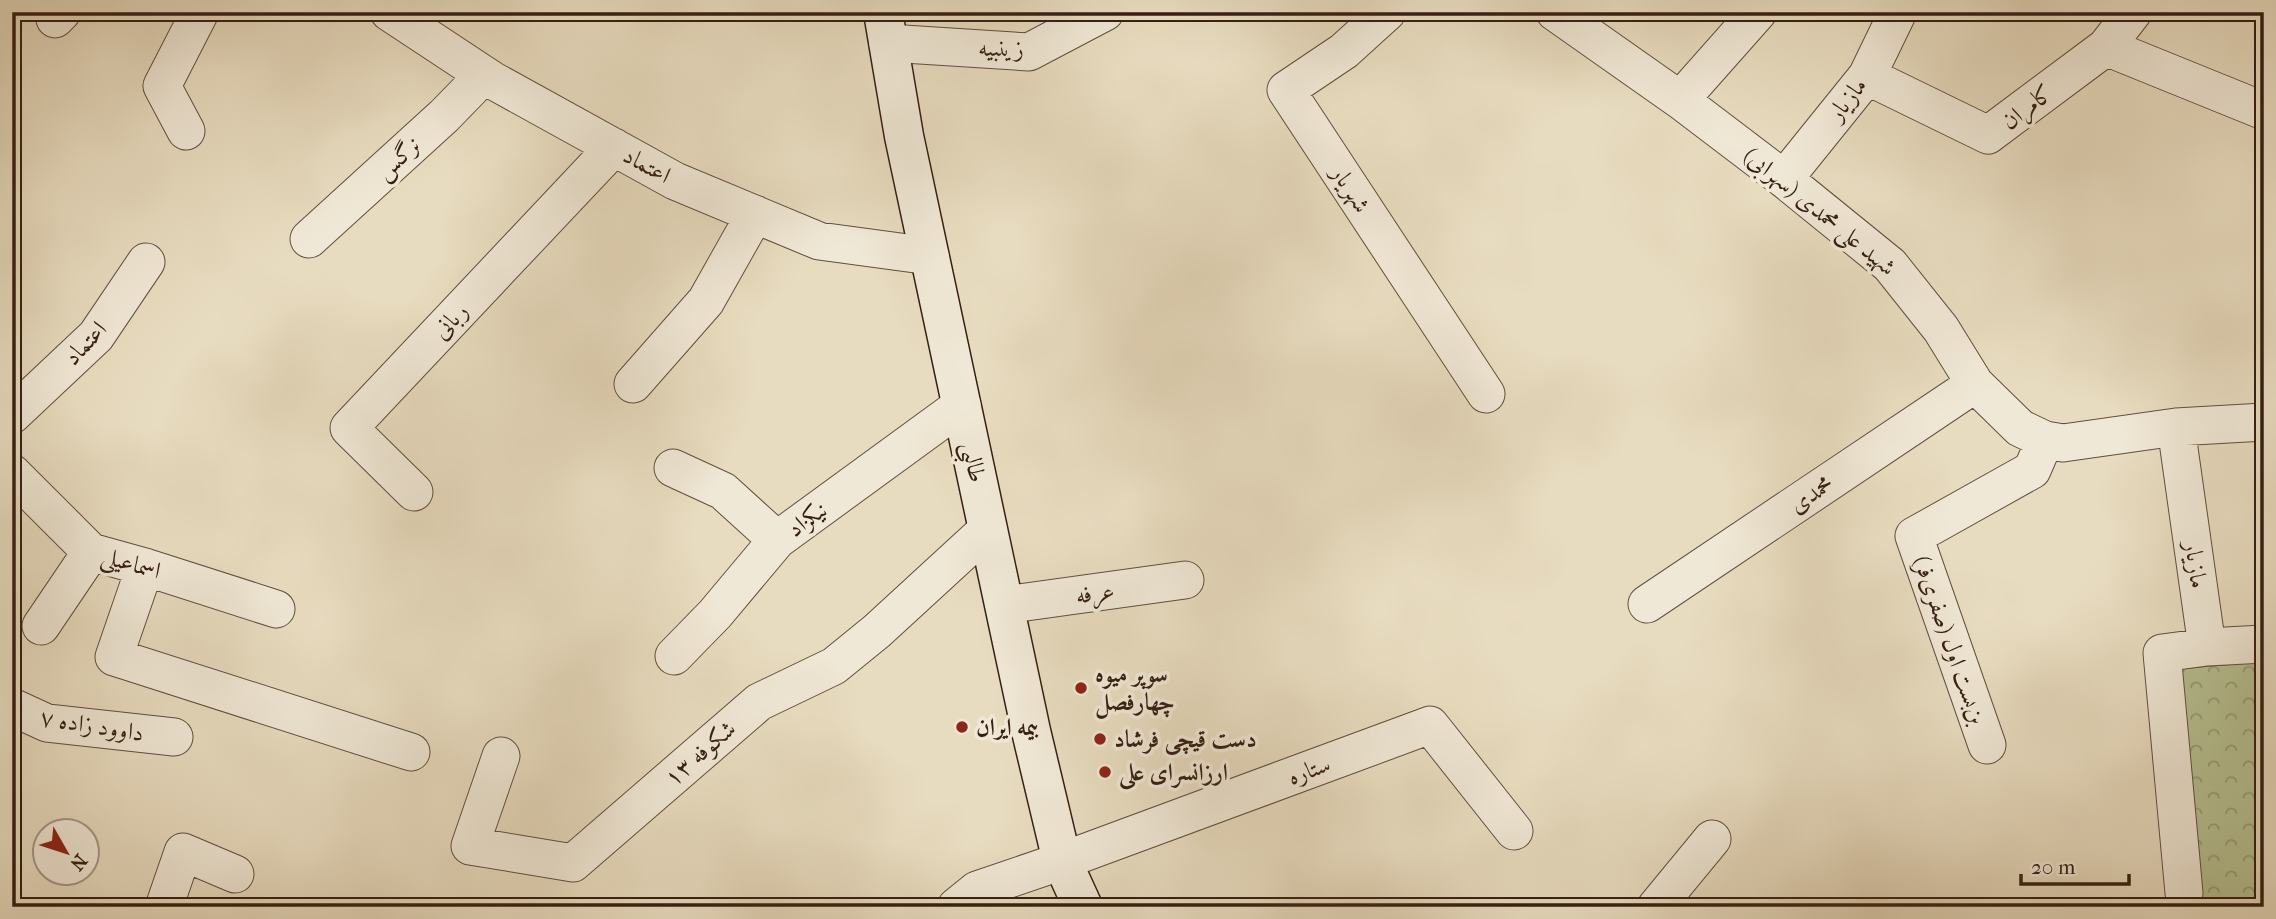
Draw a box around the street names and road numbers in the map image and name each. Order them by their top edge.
street label: زینبیه [978,34,1024,62]
street label: مازیار [1820,72,1873,128]
street label: کامران [1996,79,2060,138]
street label: نرگس [370,130,428,187]
street label: اعتماد [618,141,676,189]
street label: شهید علی محمدی (سهرابی) [1736,141,1902,283]
street label: شهریار [1324,159,1376,218]
street label: ربانی [426,297,474,345]
street label: اعتماد [58,315,112,371]
street label: طالبی [950,439,992,486]
street label: محمدی [1784,469,1838,519]
street label: نیکزاد [782,495,833,544]
street label: مازیار [2178,538,2213,590]
street label: اسماعیلی [97,541,164,588]
street label: بن‌بست اول (صفری‌فر) [1907,552,1992,729]
street label: عرفه [1074,576,1117,613]
street label: داوود زاده ۷ [38,703,146,747]
street label: شکوفه ۱۳ [659,714,742,792]
street label: ستاره [1284,749,1334,791]

